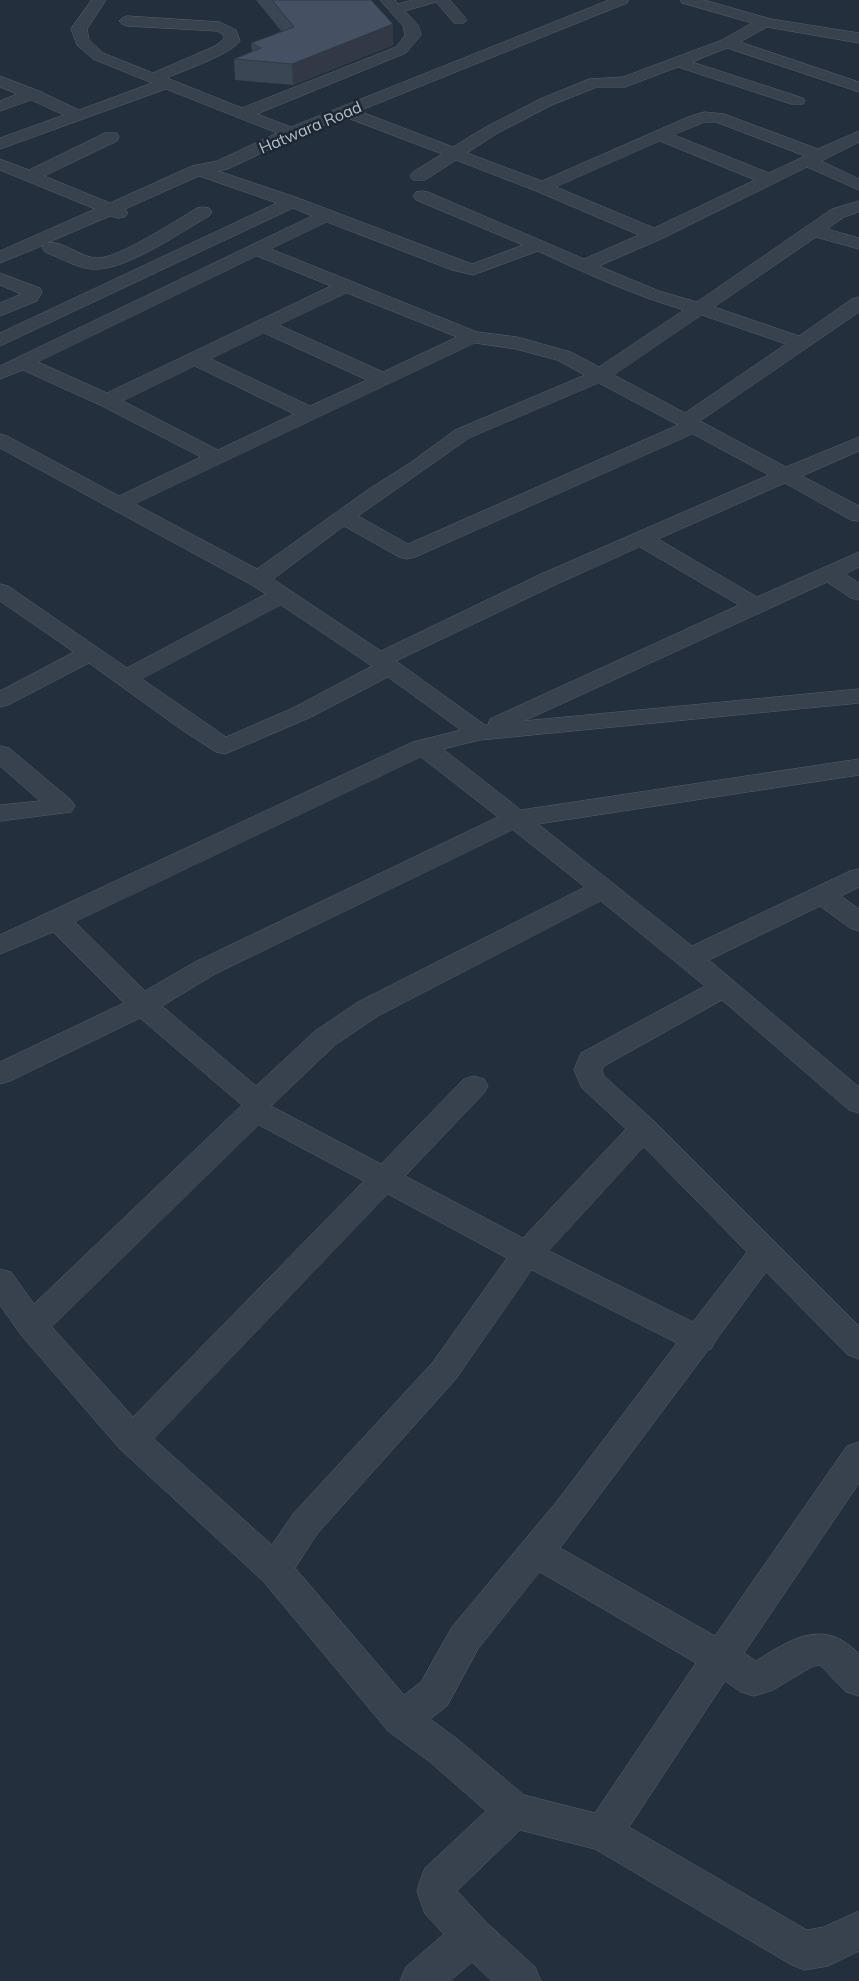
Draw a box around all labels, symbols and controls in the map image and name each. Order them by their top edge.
street label: Hatwara Road [256,96,364,158]

